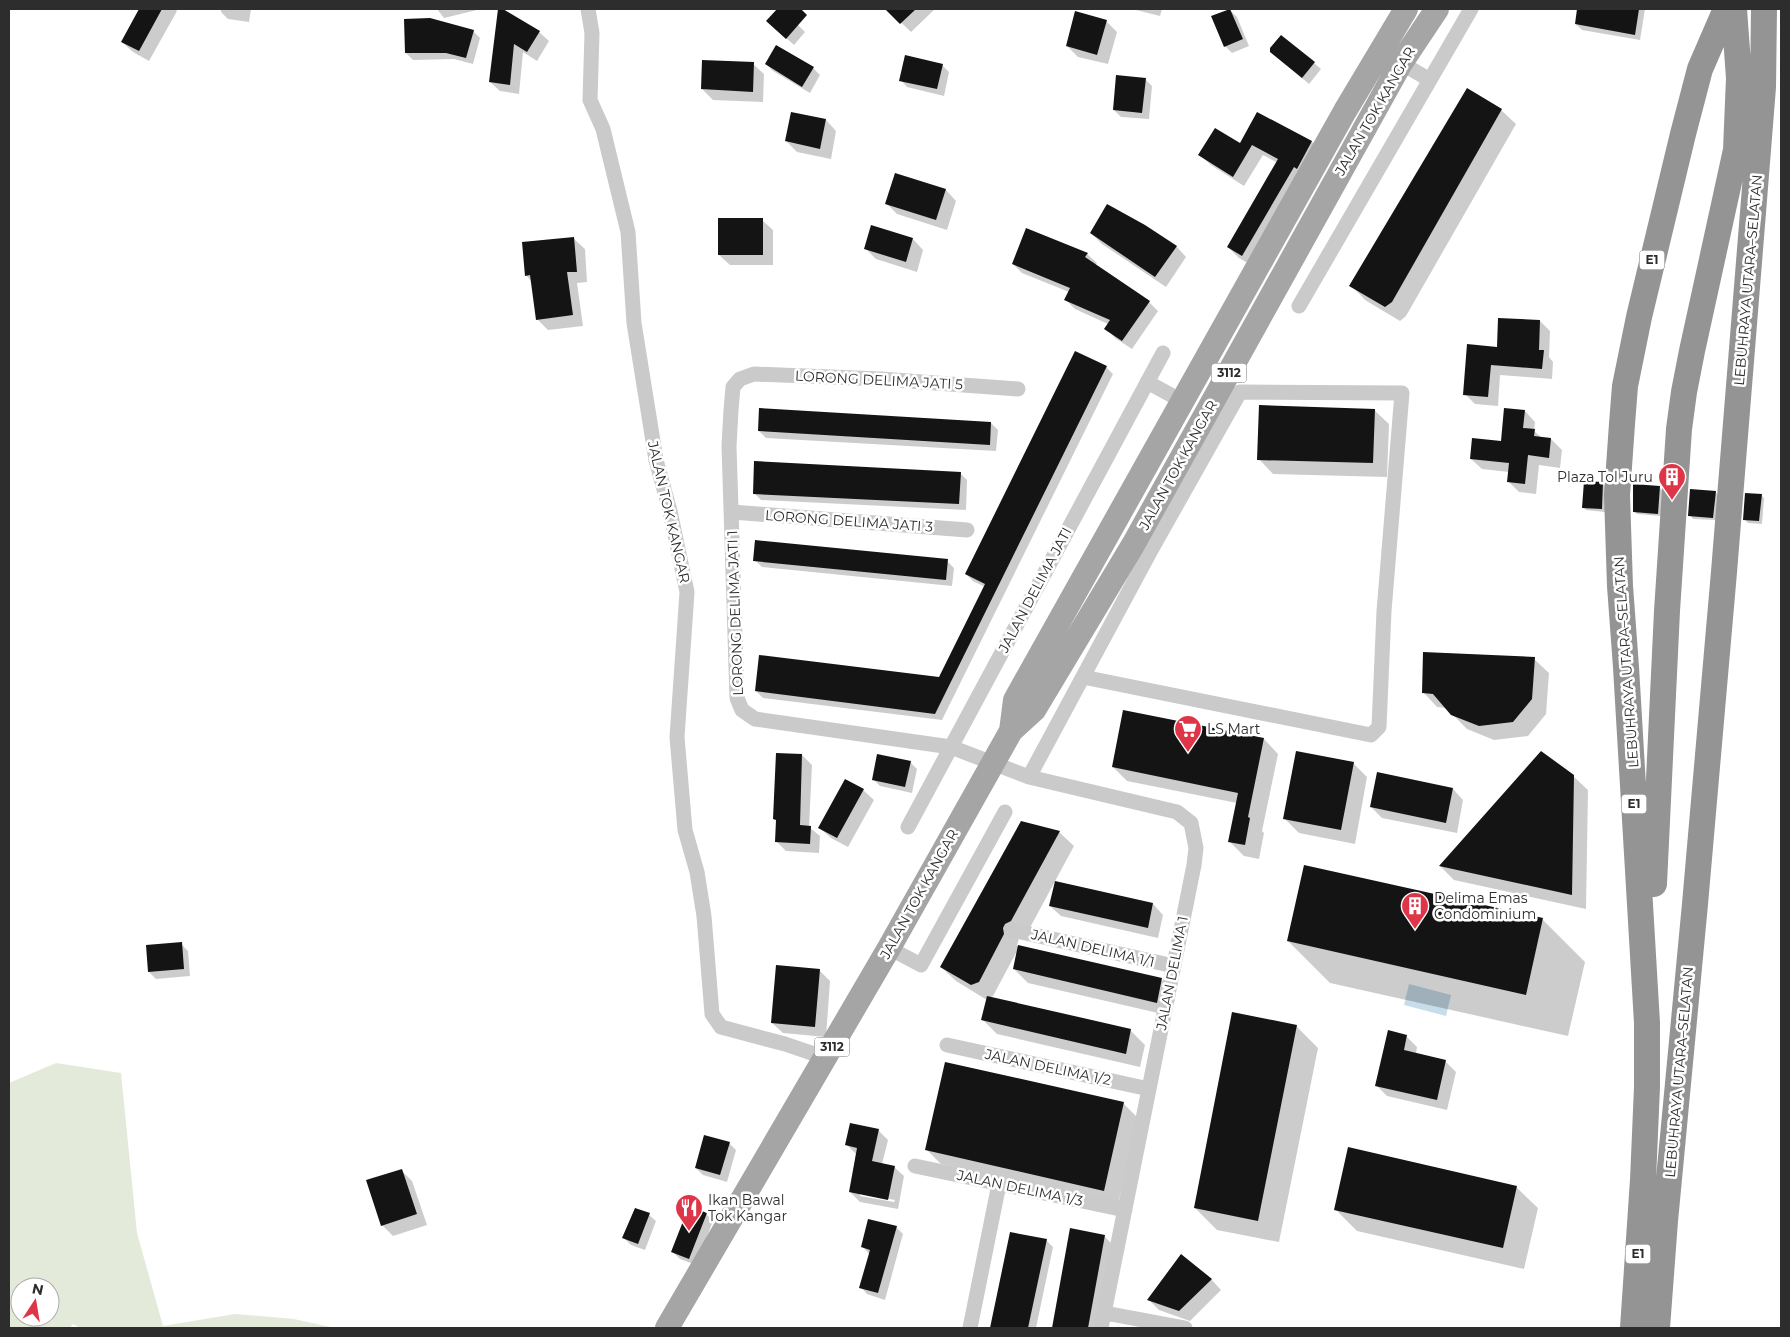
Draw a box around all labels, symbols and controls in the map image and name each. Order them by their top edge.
street label: JALAN TOK KANGAR [1330,44,1419,179]
street label: LEBUHRAYA UTARA–SELATAN [1730,174,1766,386]
road number: E1 [1640,250,1664,270]
road number: 3112 [1212,363,1246,382]
street label: LORONG DELIMA JATI 5 [795,367,964,393]
street label: JALAN TOK KANGAR [1134,397,1221,534]
street label: JALAN TOK KANGAR [644,438,694,585]
building icon: Plaza Tol Juru [1657,462,1687,501]
place label: Plaza Tol Juru [1557,468,1653,486]
street label: LORONG DELIMA JATI 3 [764,506,934,536]
street label: JALAN DELIMA JATI [994,524,1076,657]
street label: LORONG DELIMA JATI 1 [723,530,747,696]
street label: LEBUHRAYA UTARA–SELATAN [1610,556,1642,768]
supermarket icon: LS Mart [1173,714,1203,753]
place label: LS Mart [1207,720,1261,738]
road number: E1 [1622,794,1646,814]
street label: JALAN TOK KANGAR [875,826,962,963]
place label: Delima Emas Condominium [1434,889,1536,923]
building icon: Delima Emas Condominium [1400,891,1430,930]
street label: JALAN DELIMA 1 [1152,914,1192,1032]
street label: JALAN DELIMA 1/1 [1029,925,1156,971]
street label: LEBUHRAYA UTARA–SELATAN [1661,966,1697,1178]
road number: 3112 [814,1038,850,1056]
street label: JALAN DELIMA 1/2 [982,1045,1113,1089]
street label: JALAN DELIMA 1/3 [954,1166,1085,1210]
place label: Ikan Bawal Tok Kangar [708,1191,787,1225]
restaurant icon: Ikan Bawal Tok Kangar [674,1193,704,1232]
road number: E1 [1626,1244,1650,1264]
north arrow [10,1277,60,1327]
text: N [30,1279,45,1299]

